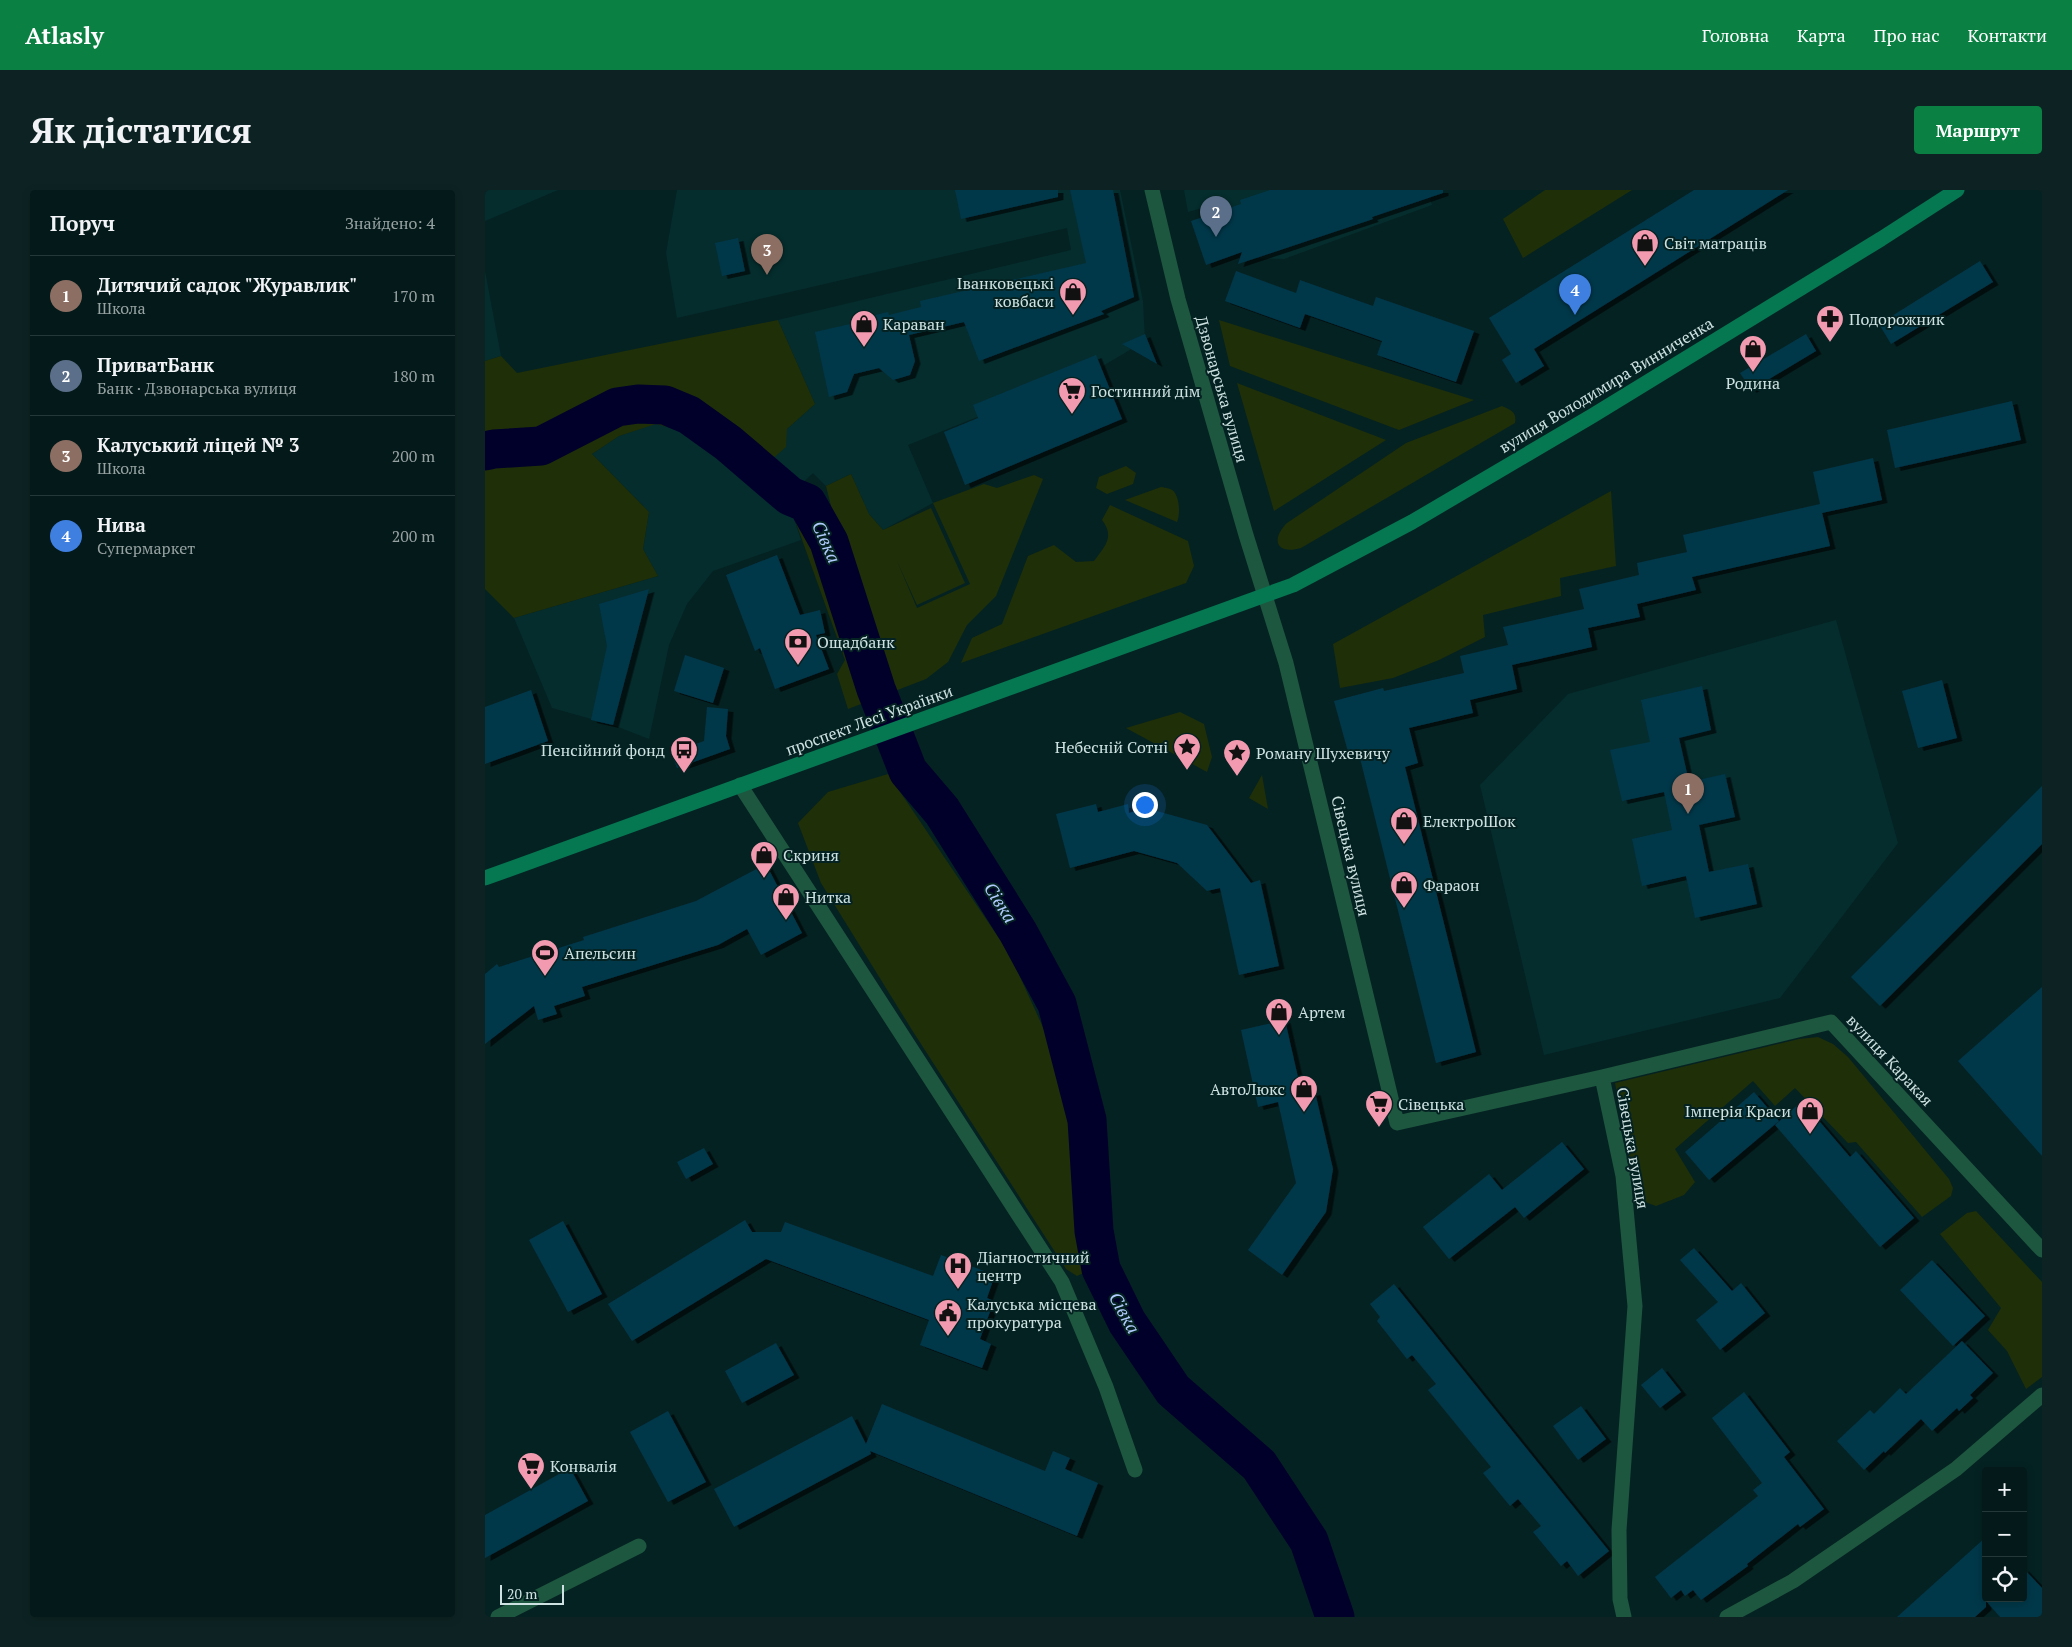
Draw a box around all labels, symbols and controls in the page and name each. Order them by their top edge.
text: Atlasly [25,19,104,51]
text: Головна [1702,23,1769,47]
text: Карта [1797,23,1846,47]
text: Про нас [1874,23,1940,47]
text: Контакти [1968,23,2047,47]
button: Маршрут [1914,106,2042,154]
text: Як дістатися [30,107,252,153]
pin: 2 [1200,196,1232,237]
text: Поруч [50,209,115,237]
text: Знайдено: 4 [345,212,435,234]
shop icon: Світ матраців [1630,228,1660,267]
place label: Світ матраців [1664,232,1767,254]
pin: 3 [751,234,783,275]
text: Дитячий садок "Журавлик" [97,272,357,297]
place label: Іванковецькі ковбаси [957,272,1054,312]
pin: 4 [1559,274,1591,315]
shop icon: Іванковецькі ковбаси [1058,277,1088,316]
text: 1 [61,285,71,307]
text: 170 m [392,285,435,307]
text: Школа [97,297,146,319]
pharmacy icon: Подорожник [1815,304,1845,343]
place label: Подорожник [1849,308,1945,330]
shop icon: Караван [849,309,879,348]
street label: вулиця Володимира Винниченка [1495,312,1717,458]
place label: Караван [883,313,945,335]
street label: Дзвонарська вулиця [1190,313,1254,465]
shop icon: Родина [1738,334,1768,373]
text: ПриватБанк [97,352,214,377]
text: 2 [61,365,71,387]
text: 180 m [392,365,435,387]
place label: Родина [1726,372,1780,394]
supermarket icon: Гостинний дім [1057,376,1087,415]
text: Банк · Дзвонарська вулиця [97,377,297,399]
place label: Гостинний дім [1091,380,1201,402]
text: Калуський ліцей № 3 [97,432,300,457]
text: 3 [61,445,71,467]
text: 200 m [392,445,435,467]
text: Школа [97,457,146,479]
text: Нива [97,512,146,537]
water label: Сівка [807,517,847,566]
text: 4 [61,525,71,547]
text: 200 m [392,525,435,547]
text: Супермаркет [97,537,195,559]
bank icon: Ощадбанк [783,627,813,666]
place label: Ощадбанк [817,631,895,653]
street label: проспект Лесі Українки [782,679,956,760]
place icon: Небесній Сотні [1172,732,1202,771]
bus stop icon: Пенсійний фонд [669,735,699,774]
place label: Небесній Сотні [1055,736,1168,758]
place icon: Роману Шухевичу [1222,738,1252,777]
place label: Пенсійний фонд [541,739,665,761]
place label: Роману Шухевичу [1256,742,1391,764]
pin: 1 [1672,773,1704,814]
your location [1132,792,1158,818]
street label: Сівецька вулиця [1326,794,1376,918]
shop icon: ЕлектроШок [1389,806,1419,845]
place label: ЕлектроШок [1423,810,1516,832]
shop icon: Скриня [749,840,779,879]
place label: Скриня [783,844,839,866]
shop icon: Фараон [1389,870,1419,909]
place label: Фараон [1423,874,1480,896]
water label: Сівка [979,878,1023,927]
shop icon: Нитка [771,882,801,921]
place label: Нитка [805,886,851,908]
sports icon: Апельсин [530,938,560,977]
place label: Апельсин [564,942,636,964]
shop icon: Артем [1264,997,1294,1036]
place label: Артем [1298,1001,1346,1023]
street label: вулиця Каракая [1842,1009,1938,1111]
shop icon: АвтоЛюкс [1289,1074,1319,1113]
place label: АвтоЛюкс [1210,1078,1285,1100]
street label: Сівецька вулиця [1611,1085,1655,1211]
supermarket icon: Сівецька [1364,1089,1394,1128]
place label: Сівецька [1398,1093,1464,1115]
shop icon: Імперія Краси [1795,1096,1825,1135]
place label: Імперія Краси [1685,1100,1791,1122]
place label: Діагностичний центр [977,1246,1090,1286]
hospital icon: Діагностичний центр [943,1251,973,1290]
water label: Сівка [1104,1288,1146,1337]
place label: Калуська місцева прокуратура [967,1293,1097,1333]
public building icon: Калуська місцева прокуратура [933,1298,963,1337]
supermarket icon: Конвалія [516,1451,546,1490]
place label: Конвалія [550,1455,617,1477]
map controls [1982,1467,2027,1602]
button: + [1982,1467,2027,1512]
button: − [1982,1512,2027,1557]
button: locate [1982,1557,2027,1602]
scale bar [500,1582,564,1605]
text: 20 m [507,1584,537,1603]

